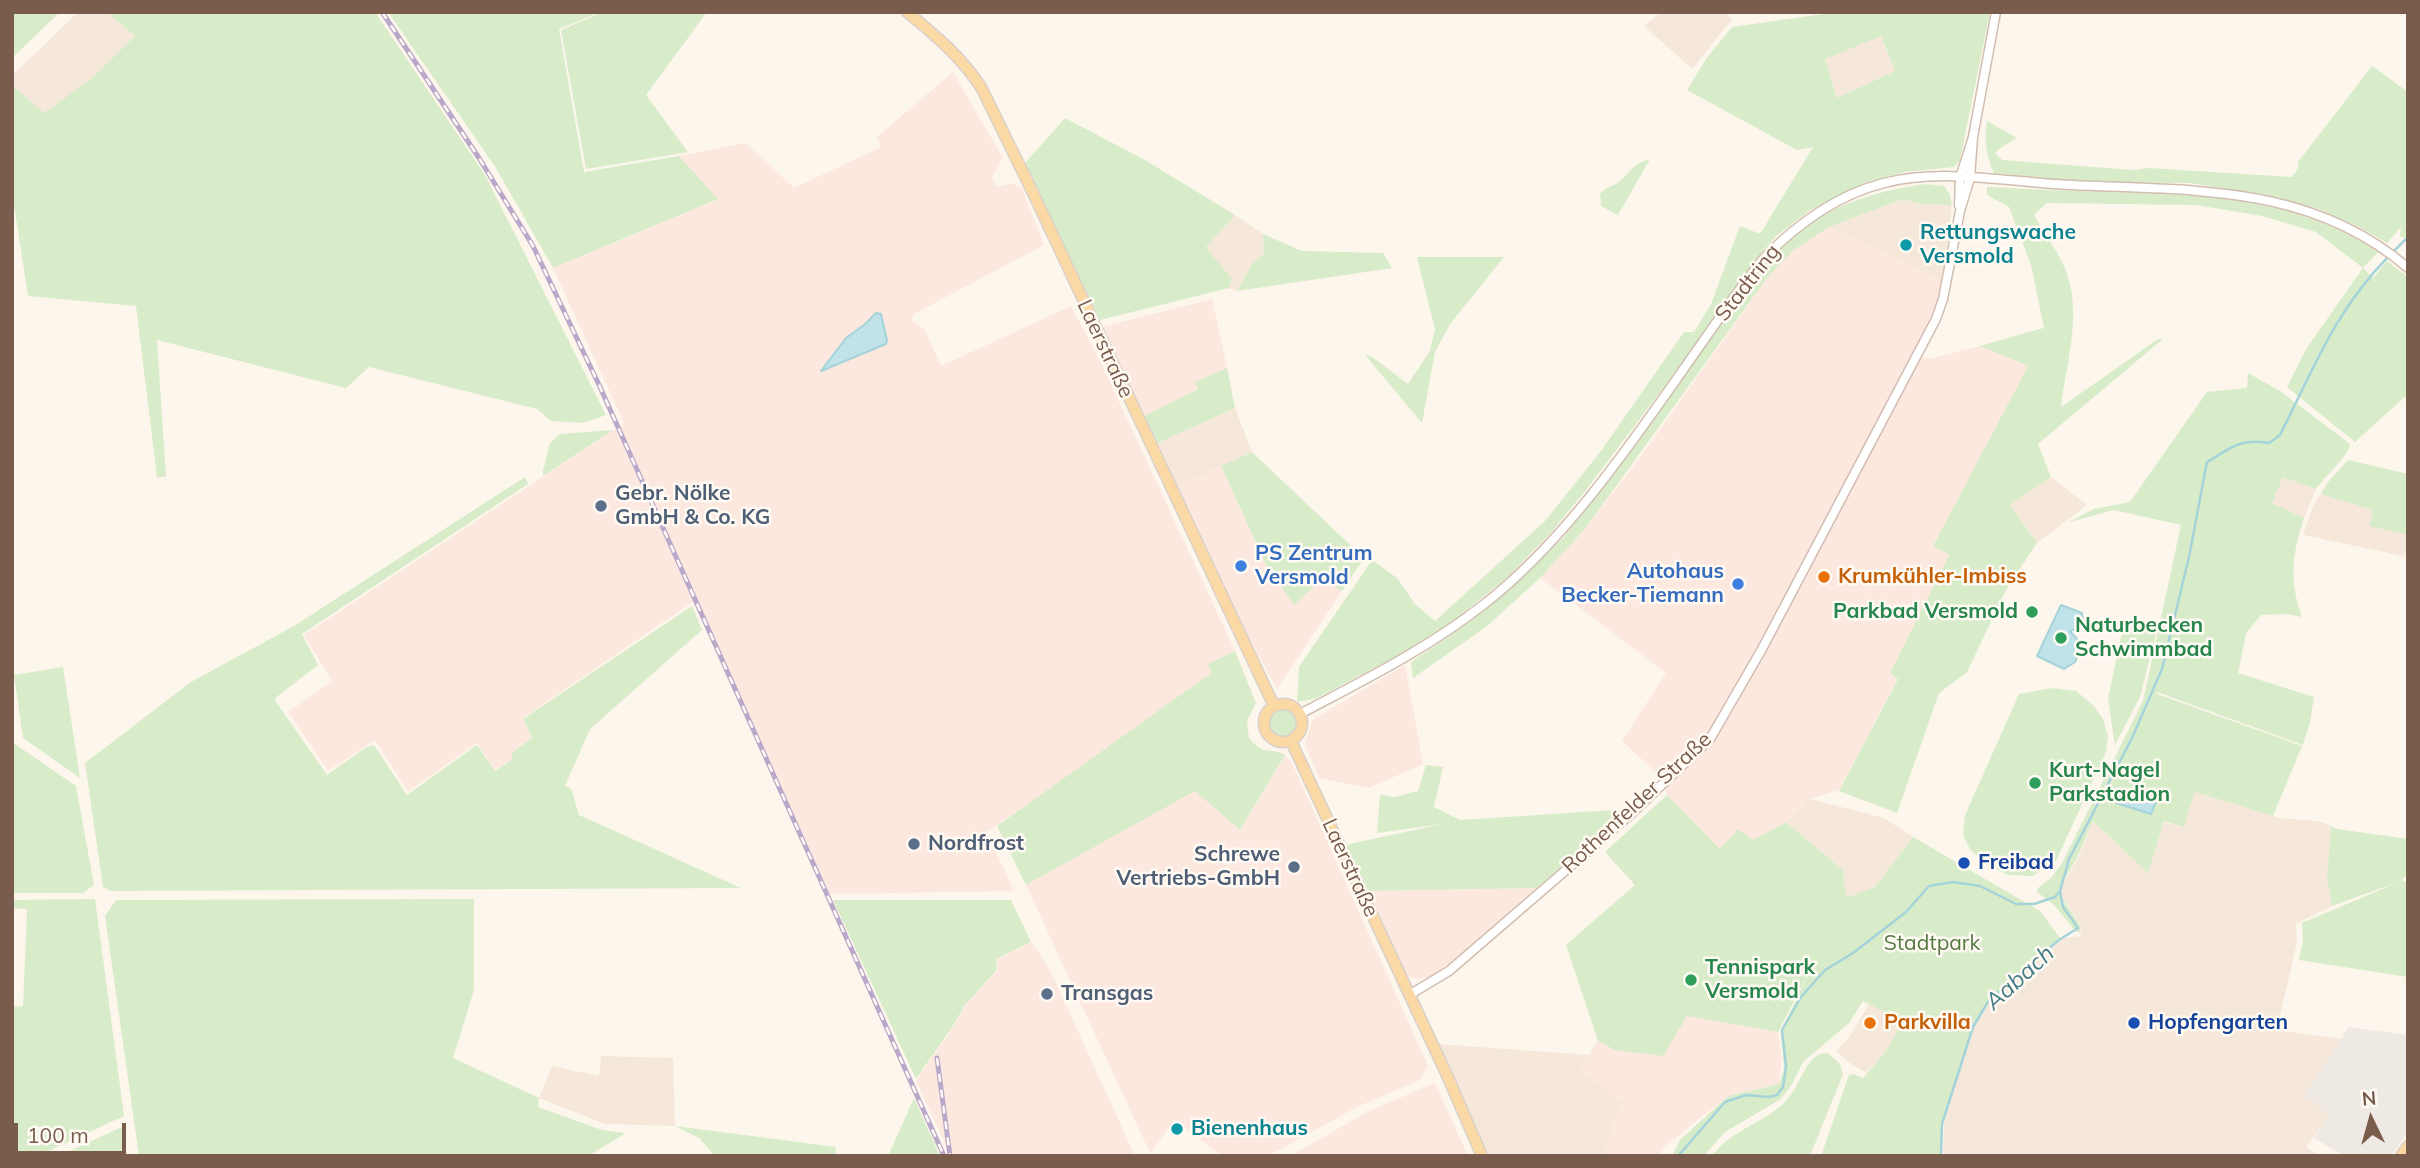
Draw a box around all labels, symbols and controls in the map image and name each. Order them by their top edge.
place label: Rettungswache Versmold [1920,220,2076,270]
marker: Rettungswache Versmold [1898,237,1914,253]
street label: Stadtring [1710,240,1786,326]
street label: Laerstraße [1071,296,1139,402]
place label: Gebr. Nölke GmbH & Co. KG [615,481,770,531]
marker: Gebr. Nölke GmbH & Co. KG [593,498,609,514]
place label: PS Zentrum Versmold [1255,541,1373,591]
marker: PS Zentrum Versmold [1233,558,1249,574]
place label: Autohaus Becker-Tiemann [1561,559,1724,609]
place label: Krumkühler-Imbiss [1838,564,2027,590]
marker: Krumkühler-Imbiss [1816,569,1832,585]
marker: Autohaus Becker-Tiemann [1730,576,1746,592]
place label: Parkbad Versmold [1833,599,2018,625]
marker: Parkbad Versmold [2024,604,2040,620]
place label: Naturbecken Schwimmbad [2075,613,2213,663]
marker: Naturbecken Schwimmbad [2053,630,2069,646]
street label: Rothenfelder Straße [1557,727,1717,879]
place label: Kurt-Nagel Parkstadion [2049,758,2170,808]
marker: Kurt-Nagel Parkstadion [2027,775,2043,791]
street label: Laerstraße [1316,815,1384,921]
place label: Nordfrost [928,831,1024,857]
marker: Nordfrost [906,836,922,852]
place label: Schrewe Vertriebs-GmbH [1116,842,1280,892]
place label: Freibad [1978,850,2054,876]
marker: Freibad [1956,855,1972,871]
marker: Schrewe Vertriebs-GmbH [1286,859,1302,875]
park label: Stadtpark [1884,931,1980,957]
water label: Aabach [1980,940,2060,1016]
place label: Tennispark Versmold [1705,955,1815,1005]
marker: Tennispark Versmold [1683,972,1699,988]
place label: Transgas [1061,981,1153,1007]
marker: Transgas [1039,986,1055,1002]
place label: Parkvilla [1884,1010,1971,1036]
place label: Hopfengarten [2148,1010,2288,1036]
marker: Parkvilla [1862,1015,1878,1031]
marker: Hopfengarten [2126,1015,2142,1031]
north arrow [2336,1084,2406,1154]
text: N [2361,1086,2377,1111]
scale bar [18,1108,130,1152]
place label: Bienenhaus [1191,1116,1308,1142]
marker: Bienenhaus [1169,1121,1185,1137]
text: 100 m [27,1122,89,1148]

